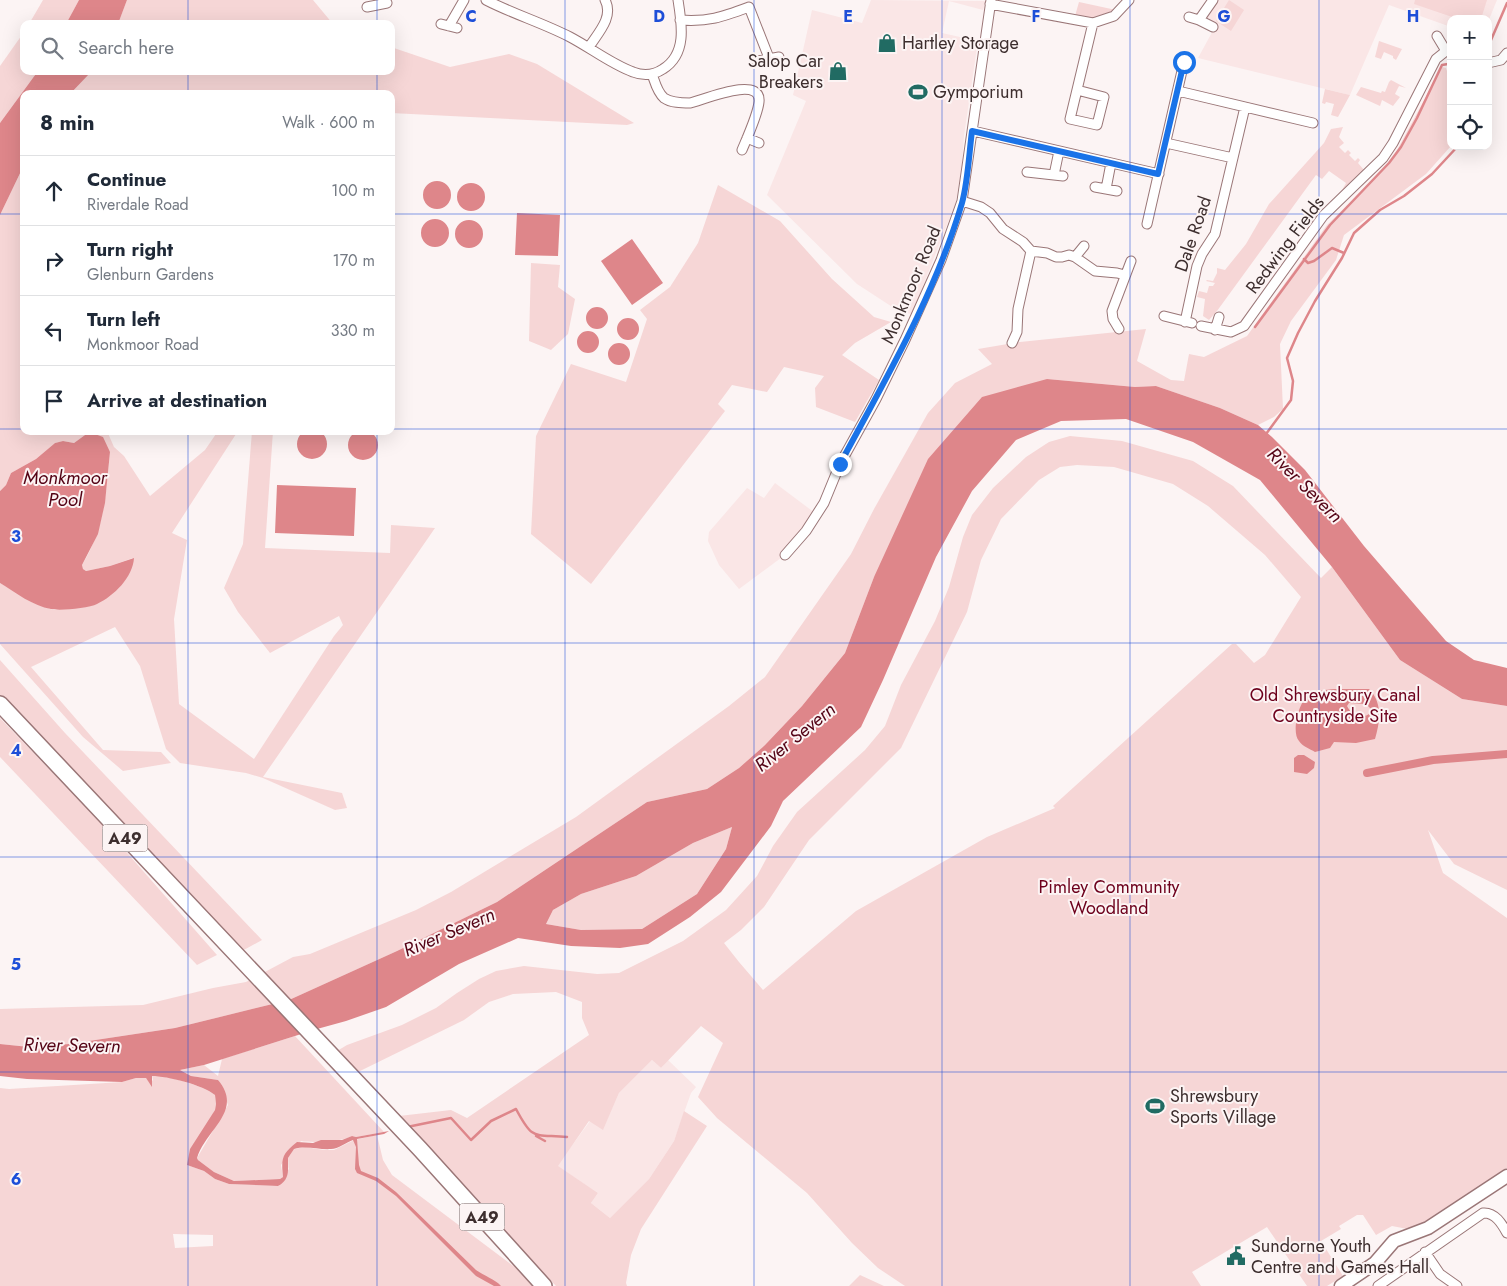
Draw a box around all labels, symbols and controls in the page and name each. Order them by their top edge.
text: C [465,5,477,28]
text: D [653,5,665,28]
text: E [843,5,853,28]
text: F [1032,5,1040,28]
text: G [1217,5,1231,28]
text: H [1407,5,1419,28]
map controls [1447,15,1492,150]
button: + [1447,15,1492,60]
search box [20,20,395,75]
place label: Hartley Storage [902,30,1019,56]
shop icon: Hartley Storage [876,32,898,54]
icon: search [38,34,66,62]
text: Search here [78,34,174,61]
place label: Salop Car Breakers [748,48,824,95]
route start [1173,51,1196,74]
shop icon: Salop Car Breakers [827,60,849,82]
button: − [1447,60,1492,105]
place label: Gymporium [933,79,1024,105]
sports icon: Gymporium [907,81,929,103]
button: locate [1447,105,1492,150]
text: 8 min [40,108,95,138]
text: Walk · 600 m [282,111,375,134]
text: Continue [87,166,166,193]
icon: ahead [40,177,68,205]
text: 100 m [331,179,375,202]
street label: Redwing Fields [1240,191,1330,299]
text: Riverdale Road [87,193,189,216]
street label: Dale Road [1168,193,1218,275]
street label: Monkmoor Road [874,222,948,348]
text: Turn right [87,236,173,263]
icon: right [40,247,68,275]
text: 170 m [333,249,375,272]
text: Glenburn Gardens [87,263,214,286]
text: Turn left [87,306,160,333]
icon: left [40,317,68,345]
text: 330 m [331,319,375,342]
text: Monkmoor Road [87,333,199,356]
icon: arrive [40,387,68,415]
text: Arrive at destination [87,387,267,414]
water label: River Severn [1261,441,1349,529]
route end [829,453,852,476]
water label: Monkmoor Pool [23,464,108,513]
text: 3 [11,525,21,548]
park label: Old Shrewsbury Canal Countryside Site [1250,682,1420,729]
water label: River Severn [749,696,841,778]
text: 4 [10,739,22,762]
road number: A49 [102,824,148,851]
park label: Pimley Community Woodland [1038,874,1180,921]
water label: River Severn [399,901,499,963]
text: 5 [11,953,21,976]
water label: River Severn [23,1031,121,1059]
place label: Shrewsbury Sports Village [1170,1083,1276,1130]
sports icon: Shrewsbury Sports Village [1144,1095,1166,1117]
text: 6 [11,1168,21,1191]
road number: A49 [460,1204,504,1230]
place label: Sundorne Youth Centre and Games Hall [1251,1233,1429,1280]
public building icon: Sundorne Youth Centre and Games Hall [1225,1245,1247,1267]

